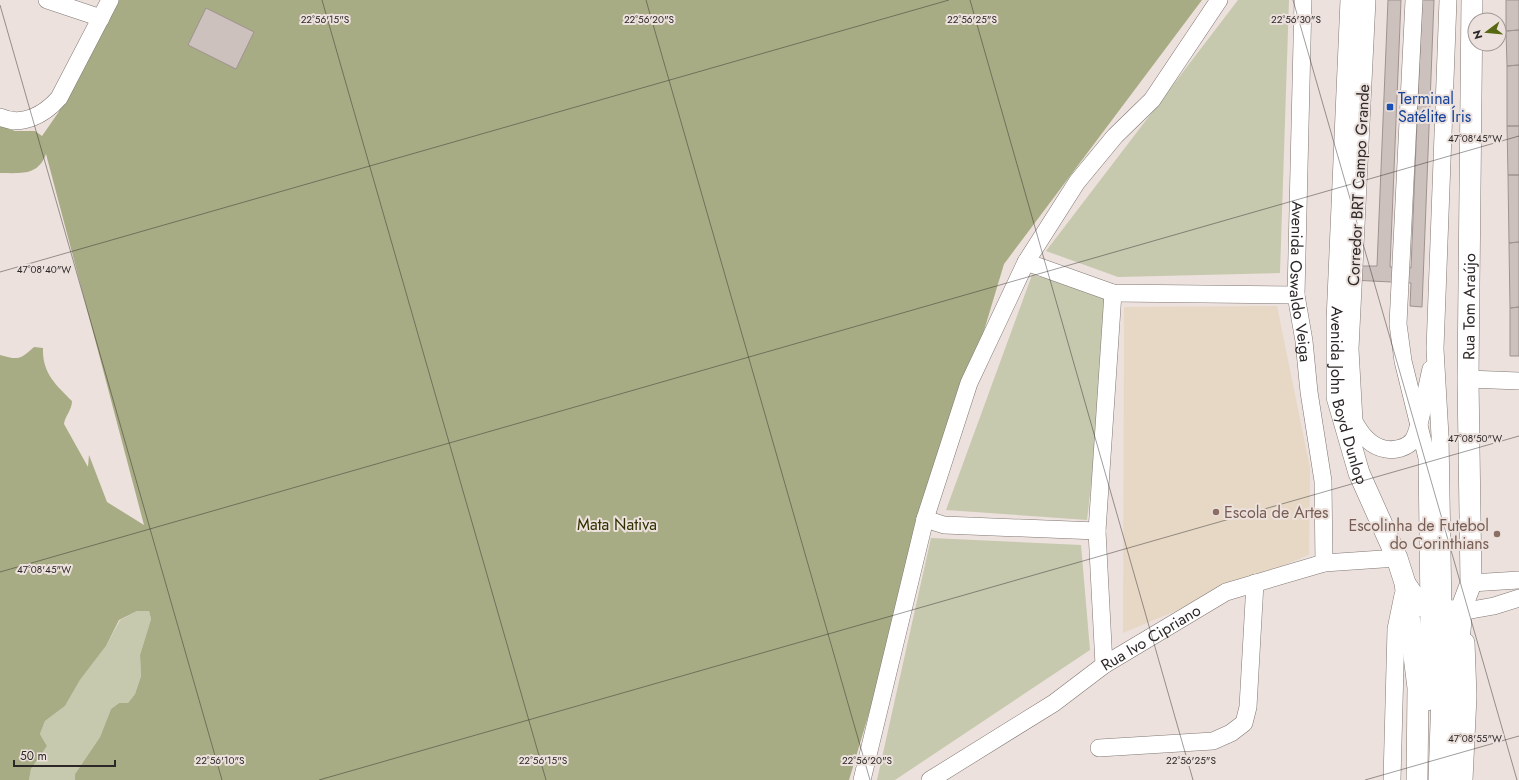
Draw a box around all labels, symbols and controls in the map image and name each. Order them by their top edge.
text: 22°56'15"S [301,12,350,27]
text: 22°56'20"S [624,12,675,27]
text: 22°56'25"S [947,12,997,27]
text: 22°56'30"S [1271,12,1322,27]
north arrow [1467,12,1507,52]
text: N [1468,28,1486,41]
street label: Corredor BRT Campo Grande [1342,84,1375,287]
place label: Terminal Satélite Íris [1398,87,1471,128]
marker: Terminal Satélite Íris [1385,102,1395,112]
text: 47°08'45"W [1448,131,1502,146]
street label: Avenida Oswaldo Veiga [1284,201,1317,363]
street label: Rua Tom Araújo [1457,253,1481,360]
text: 47°08'40"W [17,262,71,277]
street label: Avenida John Boyd Dunlop [1325,306,1374,488]
text: 47°08'50"W [1448,431,1502,446]
place label: Escola de Artes [1224,501,1329,524]
marker: Escola de Artes [1211,507,1221,517]
park label: Mata Nativa [577,513,657,536]
place label: Escolinha de Futebol do Corinthians [1348,514,1489,555]
marker: Escolinha de Futebol do Corinthians [1492,529,1502,539]
text: 47°08'45"W [17,562,71,577]
street label: Rua Ivo Cipriano [1096,599,1205,676]
text: 47°08'55"W [1448,731,1502,746]
scale bar [14,742,115,768]
text: 50 m [20,747,47,765]
text: 22°56'10"S [195,753,245,768]
text: 22°56'15"S [519,753,568,768]
text: 22°56'20"S [842,753,893,768]
text: 22°56'25"S [1166,753,1216,768]

